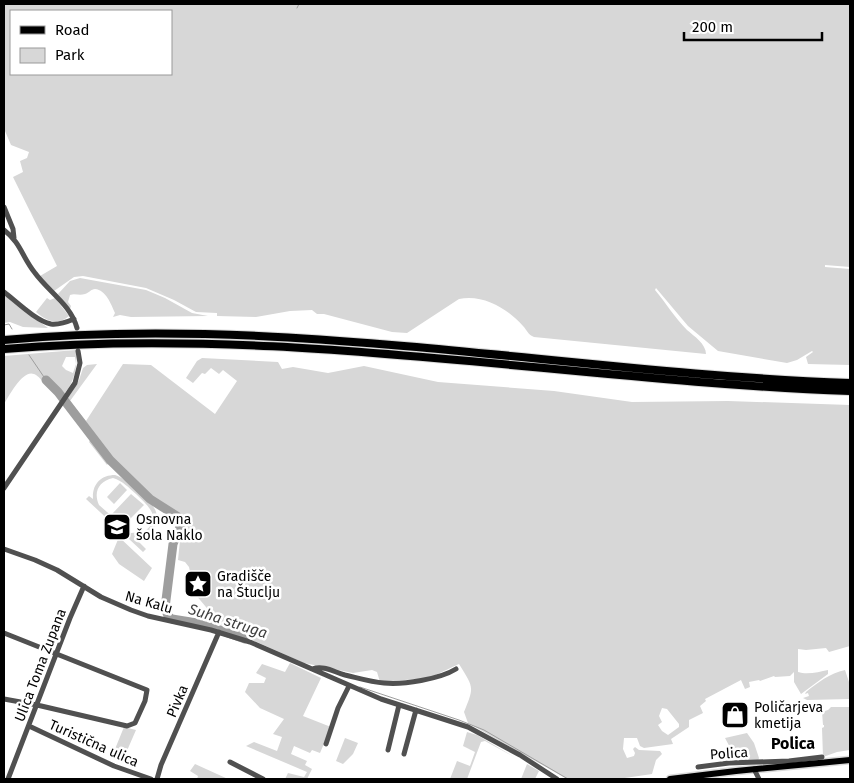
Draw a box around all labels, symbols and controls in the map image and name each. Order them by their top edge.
legend [10,10,172,75]
scale bar [684,10,822,42]
text: 200 m [692,18,733,36]
text: Road [55,21,90,39]
text: Park [55,46,85,64]
place label: Osnovna šola Naklo [136,511,203,544]
school or university icon: Osnovna šola Naklo [102,512,132,542]
place label: Gradišče na Štuclju [217,568,280,601]
place icon: Gradišče na Štuclju [183,569,213,599]
street label: Na Kalu [123,588,175,617]
water label: Suha struga [185,600,270,642]
street label: Ulica Toma Zupana [11,606,70,724]
street label: Pivka [163,682,192,720]
place label: Poličarjeva kmetija [754,699,823,732]
shop icon: Poličarjeva kmetija [720,700,750,730]
street label: Turistična ulica [46,716,141,771]
district label: Polica [771,734,815,753]
street label: Polica [709,744,749,763]

